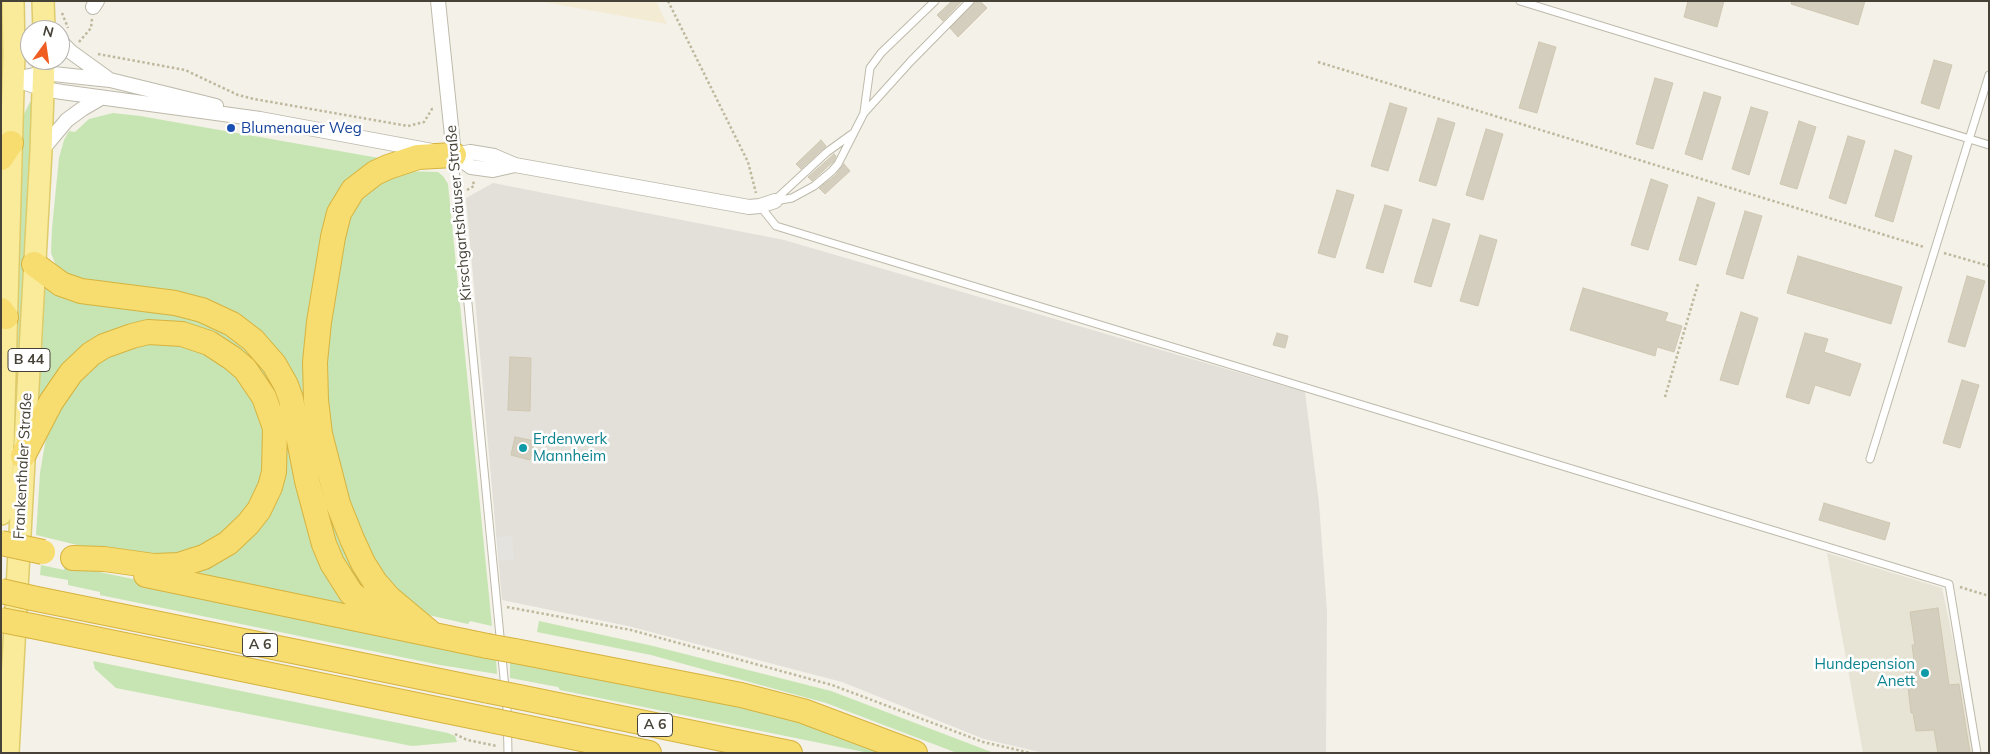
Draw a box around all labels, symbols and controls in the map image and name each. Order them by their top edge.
north arrow [20,20,70,70]
text: N [41,21,56,41]
place label: Blumenauer Weg [241,119,362,137]
marker: Blumenauer Weg [225,122,237,134]
street label: Kirschgartshäuser Straße [442,124,476,302]
road number: B 44 [8,348,50,372]
street label: Frankenthaler Straße [10,392,36,540]
place label: Erdenwerk Mannheim [533,430,607,465]
marker: Erdenwerk Mannheim [517,442,529,454]
road number: A 6 [242,634,278,656]
place label: Hundepension Anett [1815,655,1915,690]
marker: Hundepension Anett [1919,667,1931,679]
road number: A 6 [638,714,672,736]

